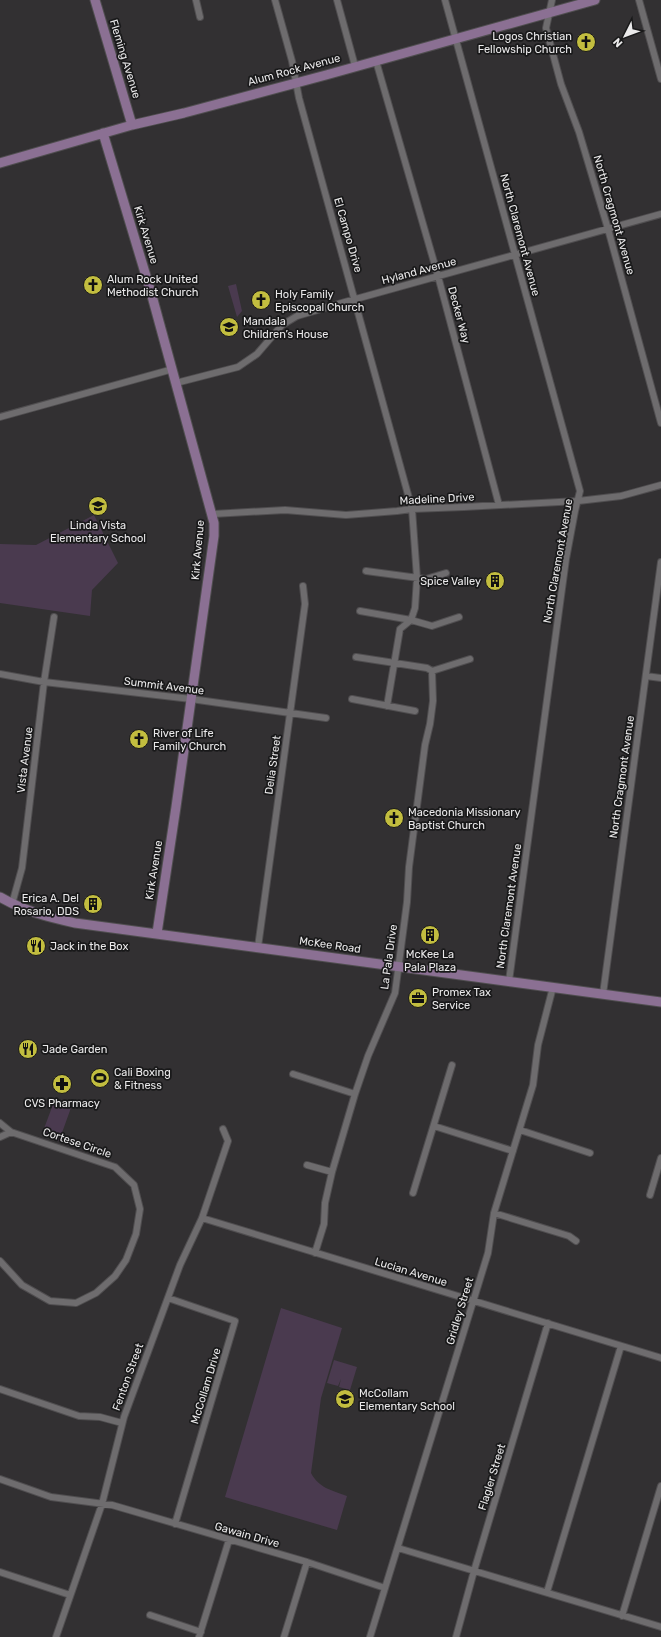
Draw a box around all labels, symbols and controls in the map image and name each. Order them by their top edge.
north arrow [605,16,645,56]
street label: Fleming Avenue [107,18,143,100]
place label: Logos Christian Fellowship Church [478,30,572,56]
church icon: Logos Christian Fellowship Church [575,31,597,53]
text: N [610,35,625,50]
street label: Alum Rock Avenue [246,51,342,89]
street label: North Cragmont Avenue [591,154,637,276]
street label: North Claremont Avenue [497,172,543,298]
street label: El Campo Drive [331,196,365,274]
street label: Kirk Avenue [131,204,161,266]
street label: Hyland Avenue [380,255,458,287]
place label: Alum Rock United Methodist Church [107,273,198,299]
church icon: Alum Rock United Methodist Church [82,274,104,296]
street label: Decker Way [445,285,473,345]
place label: Holy Family Episcopal Church [275,288,364,314]
church icon: Holy Family Episcopal Church [250,289,272,311]
place label: Mandala Children’s House [243,315,328,341]
school or university icon: Mandala Children’s House [218,316,240,338]
street label: Madeline Drive [399,491,475,507]
school or university icon: Linda Vista Elementary School [87,495,109,517]
street label: North Claremont Avenue [541,498,575,624]
place label: Linda Vista Elementary School [50,519,146,545]
street label: Kirk Avenue [189,520,207,580]
building icon: Spice Valley [484,570,506,592]
place label: Spice Valley [420,575,481,588]
street label: Summit Avenue [123,675,205,697]
street label: North Cragmont Avenue [607,715,637,839]
street label: Vista Avenue [14,726,36,794]
place label: River of Life Family Church [153,727,226,753]
church icon: River of Life Family Church [128,728,150,750]
street label: Delia Street [262,734,284,795]
place label: Macedonia Missionary Baptist Church [408,806,521,832]
church icon: Macedonia Missionary Baptist Church [383,807,405,829]
street label: Kirk Avenue [143,839,165,901]
street label: North Claremont Avenue [494,843,524,969]
place label: Erica A. Del Rosario, DDS [13,892,79,918]
building icon: Erica A. Del Rosario, DDS [82,893,104,915]
street label: La Pala Drive [378,923,400,991]
building icon: McKee La Pala Plaza [419,924,441,946]
street label: McKee Road [298,934,362,956]
restaurant icon: Jack in the Box [25,935,47,957]
place label: Jack in the Box [50,940,128,953]
place label: McKee La Pala Plaza [404,948,456,974]
place label: Promex Tax Service [432,986,491,1012]
office icon: Promex Tax Service [407,987,429,1009]
restaurant icon: Jade Garden [17,1038,39,1060]
place label: Jade Garden [42,1043,107,1056]
place label: Cali Boxing & Fitness [114,1066,171,1092]
sports icon: Cali Boxing & Fitness [89,1067,111,1089]
pharmacy icon: CVS Pharmacy [51,1073,73,1095]
place label: CVS Pharmacy [24,1097,100,1110]
street label: Cortese Circle [41,1125,113,1161]
street label: Lucian Avenue [373,1255,449,1289]
street label: Gridley Street [444,1275,477,1346]
street label: Fenton Street [110,1341,146,1413]
street label: McCollam Drive [188,1346,224,1426]
place label: McCollam Elementary School [359,1387,455,1413]
school or university icon: McCollam Elementary School [334,1388,356,1410]
street label: Flagler Street [476,1441,509,1512]
street label: Gawain Drive [213,1520,281,1550]

